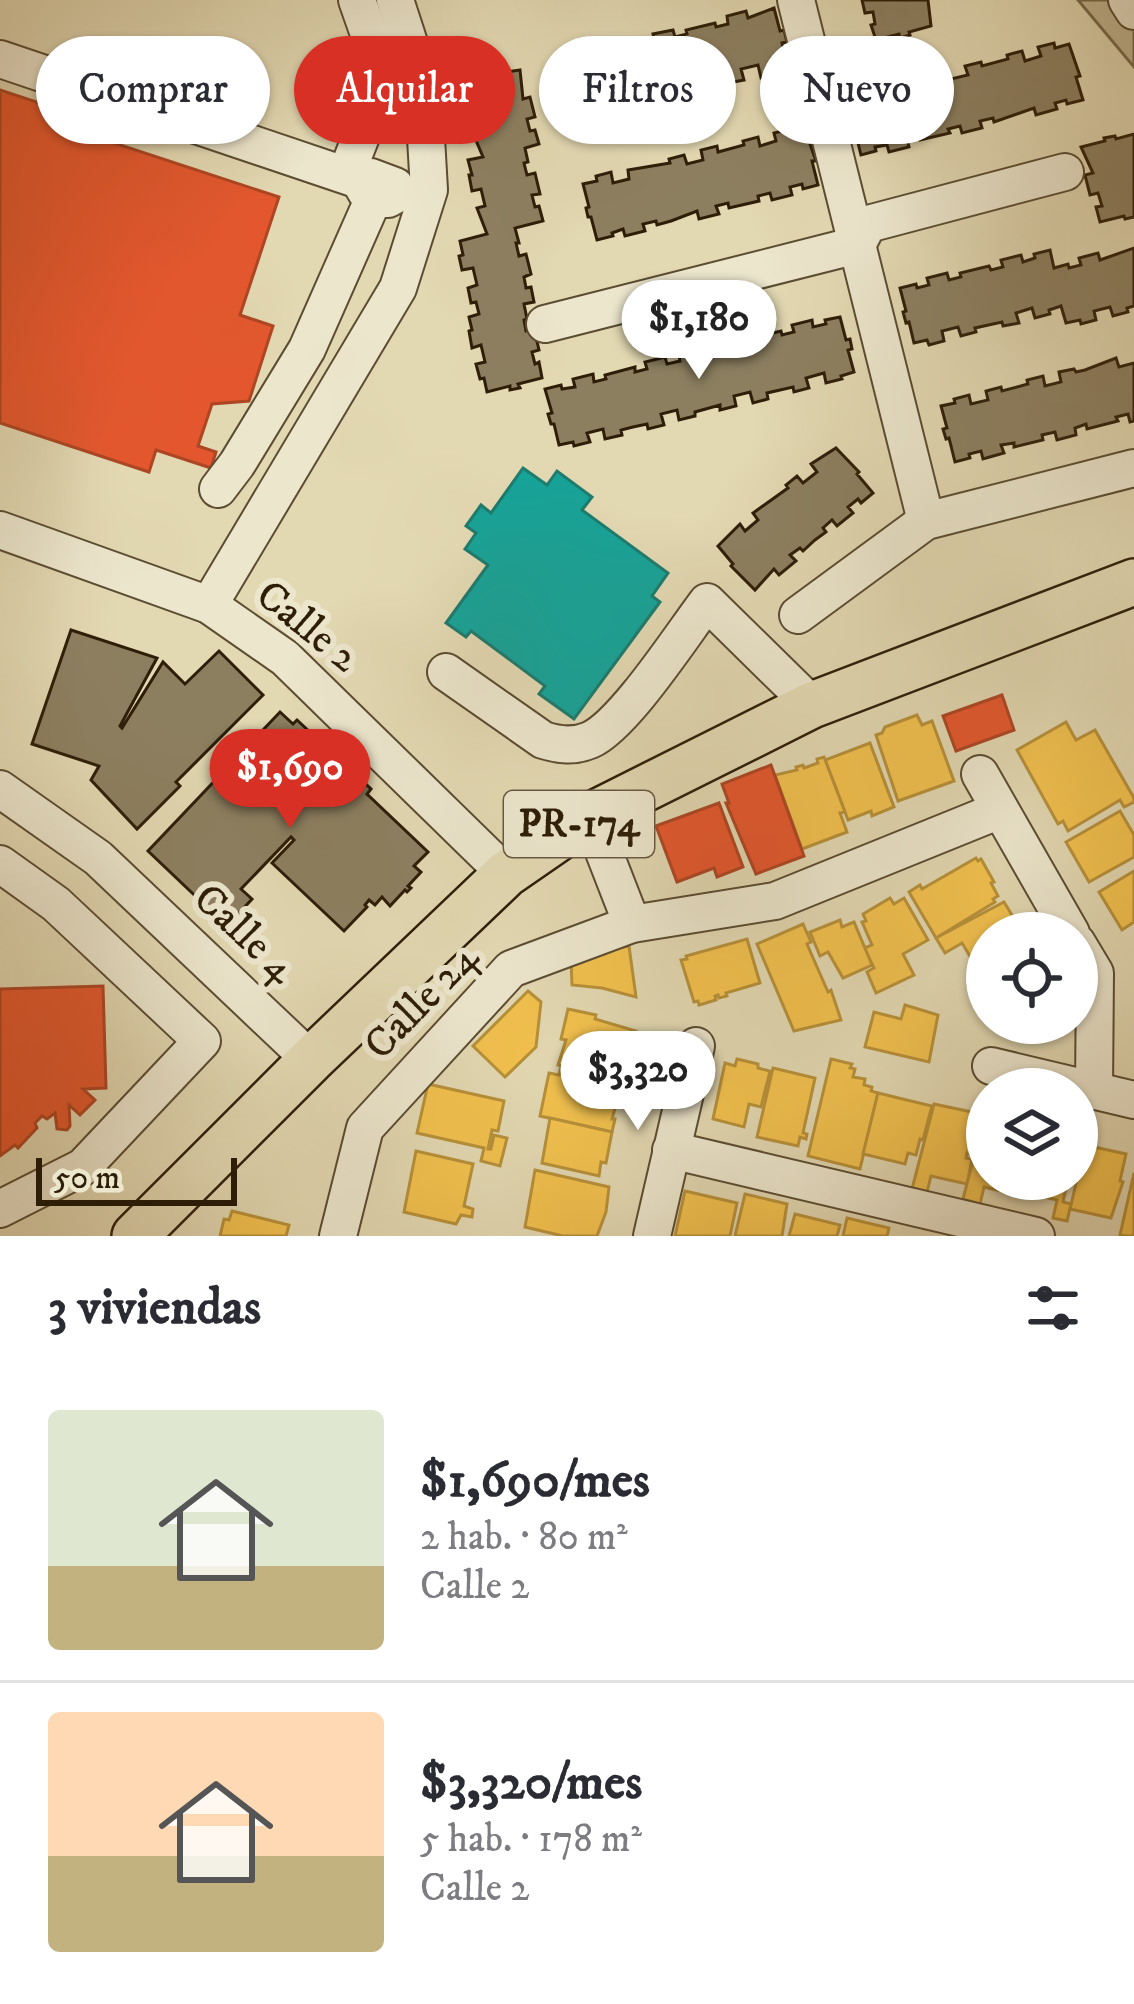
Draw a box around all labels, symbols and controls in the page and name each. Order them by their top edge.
chip: Comprar [36,36,270,144]
chip: Alquilar [294,36,515,144]
chip: Filtros [539,36,736,144]
chip: Nuevo [760,36,954,144]
pin: $1,180 [601,280,797,382]
text: $1,180 [649,294,749,343]
street label: Calle 2 [245,570,369,685]
pin: $1,690 [192,729,388,831]
text: $1,690 [237,743,343,792]
road number: PR-174 [504,791,654,857]
street label: Calle 4 [182,874,307,995]
map controls [966,912,1098,1200]
button: locate [966,912,1098,1044]
street label: Calle 24 [354,932,491,1071]
pin: $3,320 [540,1031,736,1133]
text: $3,320 [587,1045,689,1094]
button: layers [966,1068,1098,1200]
scale bar [36,1152,237,1205]
text: 50 m [54,1158,120,1199]
icon: filters [1020,1275,1086,1341]
text: 3 viviendas [48,1276,261,1340]
text: $1,690/mes [420,1449,650,1513]
icon: home [144,1458,288,1602]
text: 2 hab. · 80 m² [420,1513,628,1562]
text: Calle 2 [420,1562,529,1611]
text: $3,320/mes [420,1751,642,1815]
icon: home [144,1760,288,1904]
text: 5 hab. · 178 m² [420,1815,642,1864]
text: Calle 2 [420,1864,529,1913]

